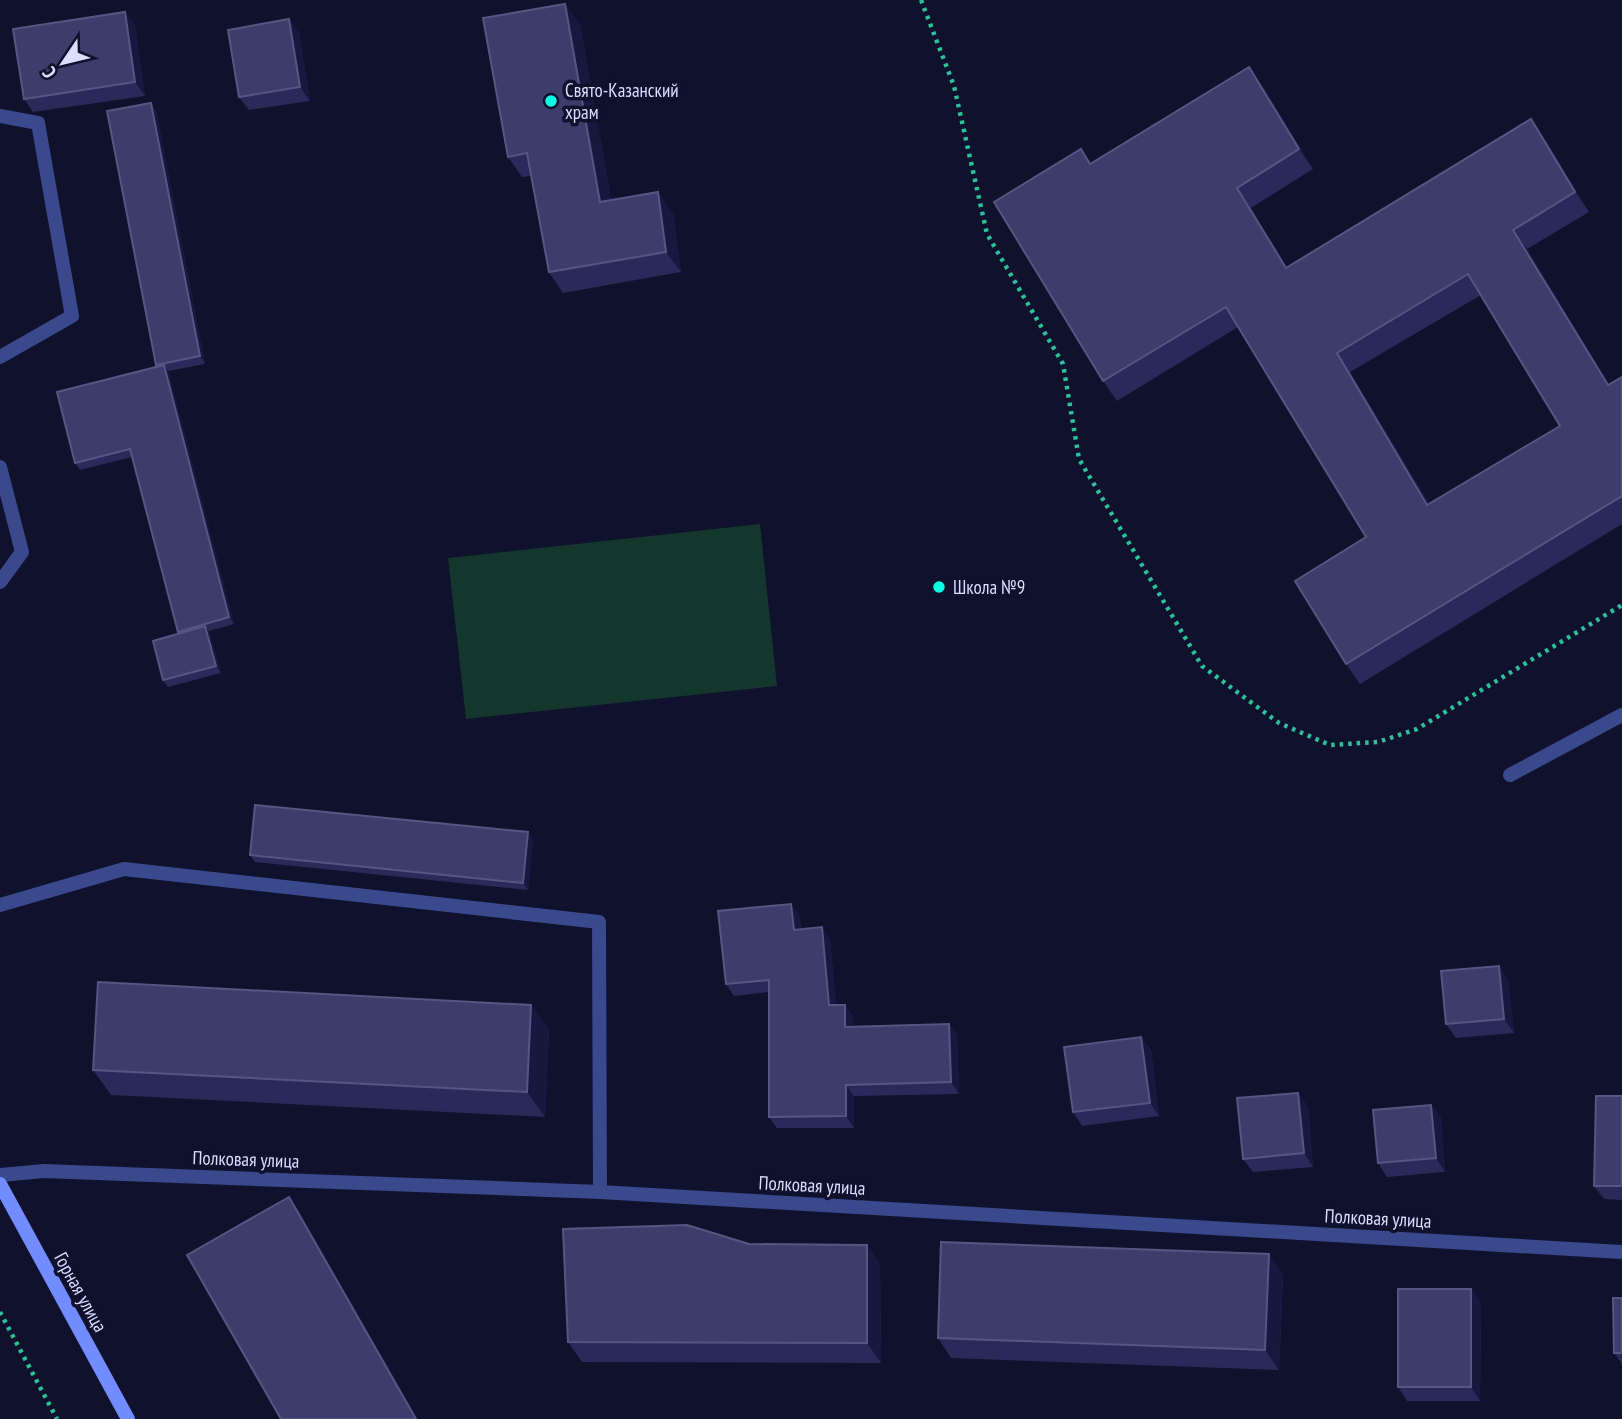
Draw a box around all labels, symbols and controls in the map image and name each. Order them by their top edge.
north arrow [28,28,98,98]
text: С [37,62,61,83]
place label: Свято-Казанский храм [565,78,679,124]
marker: Свято-Казанский храм [543,93,559,109]
place label: Школа №9 [953,575,1025,599]
marker: Школа №9 [931,579,947,595]
street label: Полковая улица [192,1145,300,1173]
street label: Полковая улица [758,1170,866,1200]
street label: Полковая улица [1324,1203,1432,1233]
street label: Горная улица [49,1248,113,1336]

